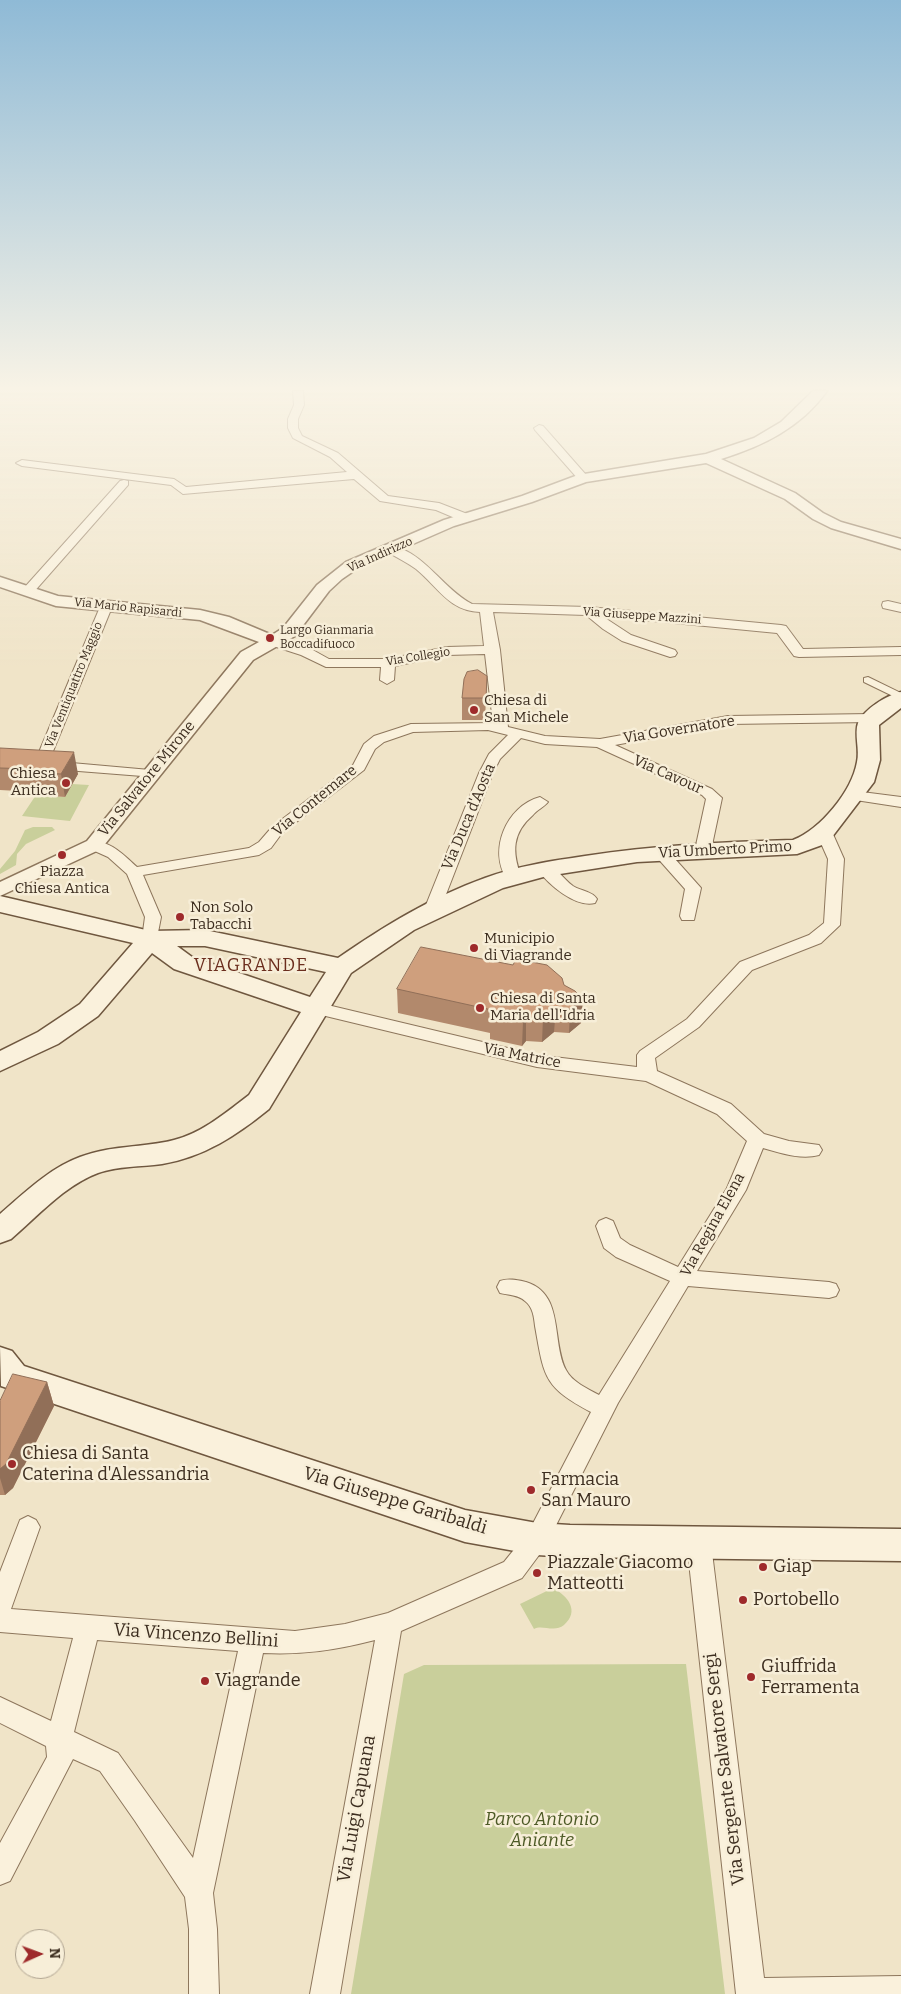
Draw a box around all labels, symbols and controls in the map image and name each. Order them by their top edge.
street label: Via Indirizzo [345,534,415,576]
street label: Via Mario Rapisardi [73,595,183,621]
street label: Via Giuseppe Mazzini [582,605,702,627]
street label: Via Ventiquattro Maggio [42,620,106,750]
place label: Largo Gianmaria Boccadifuoco [280,624,374,652]
marker: Largo Gianmaria Boccadifuoco [264,632,276,644]
street label: Via Collegio [385,645,451,669]
place label: Chiesa di San Michele [484,692,569,727]
marker: Chiesa di San Michele [468,704,480,716]
street label: Via Governatore [622,712,736,748]
street label: Via Salvatore Mirone [95,718,199,840]
street label: Via Cavour [630,752,706,798]
street label: Via Duca d'Aosta [438,761,500,873]
street label: Via Contemare [269,762,361,840]
place label: Chiesa Antica [9,765,56,800]
marker: Chiesa Antica [60,777,72,789]
street label: Via Umberto Primo [658,838,792,862]
marker: Piazza Chiesa Antica [56,849,68,861]
place label: Piazza Chiesa Antica [15,863,109,898]
place label: Non Solo Tabacchi [190,899,253,934]
marker: Non Solo Tabacchi [174,911,186,923]
place label: Municipio di Viagrande [484,930,572,965]
marker: Municipio di Viagrande [468,942,480,954]
district label: VIAGRANDE [193,955,309,977]
place label: Chiesa di Santa Maria dell'Idria [490,990,596,1025]
marker: Chiesa di Santa Maria dell'Idria [474,1002,486,1014]
street label: Via Matrice [482,1040,562,1072]
street label: Via Regina Elena [677,1170,749,1280]
place label: Chiesa di Santa Caterina d'Alessandria [22,1443,209,1486]
marker: Chiesa di Santa Caterina d'Alessandria [6,1458,18,1470]
street label: Via Giuseppe Garibaldi [301,1463,489,1539]
place label: Farmacia San Mauro [541,1469,631,1512]
marker: Farmacia San Mauro [525,1484,537,1496]
place label: Piazzale Giacomo Matteotti [547,1552,693,1595]
place label: Giap [773,1556,812,1578]
marker: Giap [757,1561,769,1573]
marker: Piazzale Giacomo Matteotti [531,1567,543,1579]
place label: Portobello [753,1589,839,1611]
marker: Portobello [737,1594,749,1606]
street label: Via Vincenzo Bellini [113,1619,279,1653]
street label: Via Sergente Salvatore Sergi [700,1652,750,1886]
place label: Giuffrida Ferramenta [761,1656,860,1698]
place label: Viagrande [215,1670,301,1692]
marker: Giuffrida Ferramenta [745,1671,757,1683]
marker: Viagrande [199,1675,211,1687]
street label: Via Luigi Capuana [333,1734,381,1884]
park label: Parco Antonio Aniante [485,1809,599,1852]
north arrow [15,1929,65,1979]
text: N [46,1948,63,1959]

